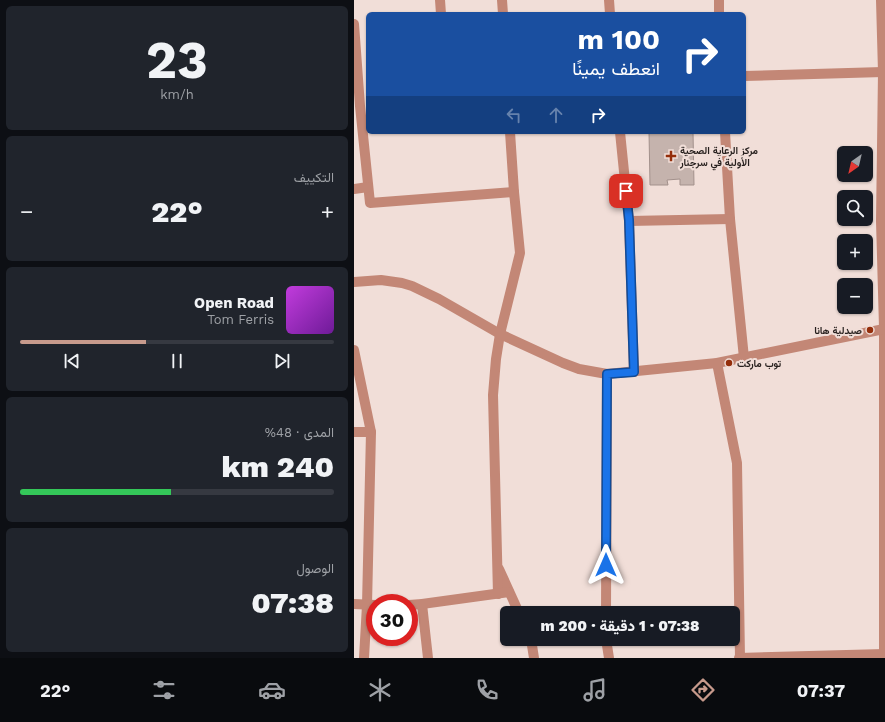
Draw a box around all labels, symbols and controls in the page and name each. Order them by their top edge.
text: 100 m [577,23,660,56]
icon: right [674,28,726,80]
text: 23 [146,30,208,91]
text: انعطف يمينًا [572,58,660,79]
text: km/h [160,87,194,102]
icon: left [503,104,525,126]
icon: ahead [545,104,567,126]
icon: right [587,104,609,126]
place label: مركز الرعاية الصحية الأولية في سرجنار [679,145,759,171]
north arrow [837,146,873,182]
map controls [837,146,873,314]
marker: مركز الرعاية الصحية الأولية في سرجنار [665,150,677,162]
text: التكييف [294,170,334,185]
pin [609,174,643,208]
icon: arrive [615,180,637,202]
button: search [837,190,873,226]
text: 22° [151,194,203,229]
text: − [20,199,33,224]
text: + [321,199,334,224]
button: + [837,234,873,270]
button: − [837,278,873,314]
text: Open Road [194,294,274,312]
text: Tom Ferris [207,312,274,327]
place label: صيدلية هانا [814,325,863,337]
marker: صيدلية هانا [865,325,875,335]
icon: previous [61,350,83,372]
icon: pause [166,350,188,372]
icon: next [271,350,293,372]
marker: توب ماركت [724,358,734,368]
place label: توب ماركت [737,358,781,370]
text: المدى · 48% [265,425,334,440]
text: 240 km [221,449,334,484]
position arrow [585,544,627,586]
text: الوصول [296,561,334,576]
text: 07:38 [251,585,334,620]
speed limit sign: 30 [366,594,418,646]
text: 07:38 · 1 دقيقة · 200 m [541,617,699,635]
icon: filters [150,676,178,704]
icon: car [258,676,286,704]
icon: climate [366,676,394,704]
icon: phone [473,676,501,704]
icon: music [581,676,609,704]
icon: directions [689,676,717,704]
text: 22° [40,680,70,701]
text: 07:37 [797,680,845,701]

